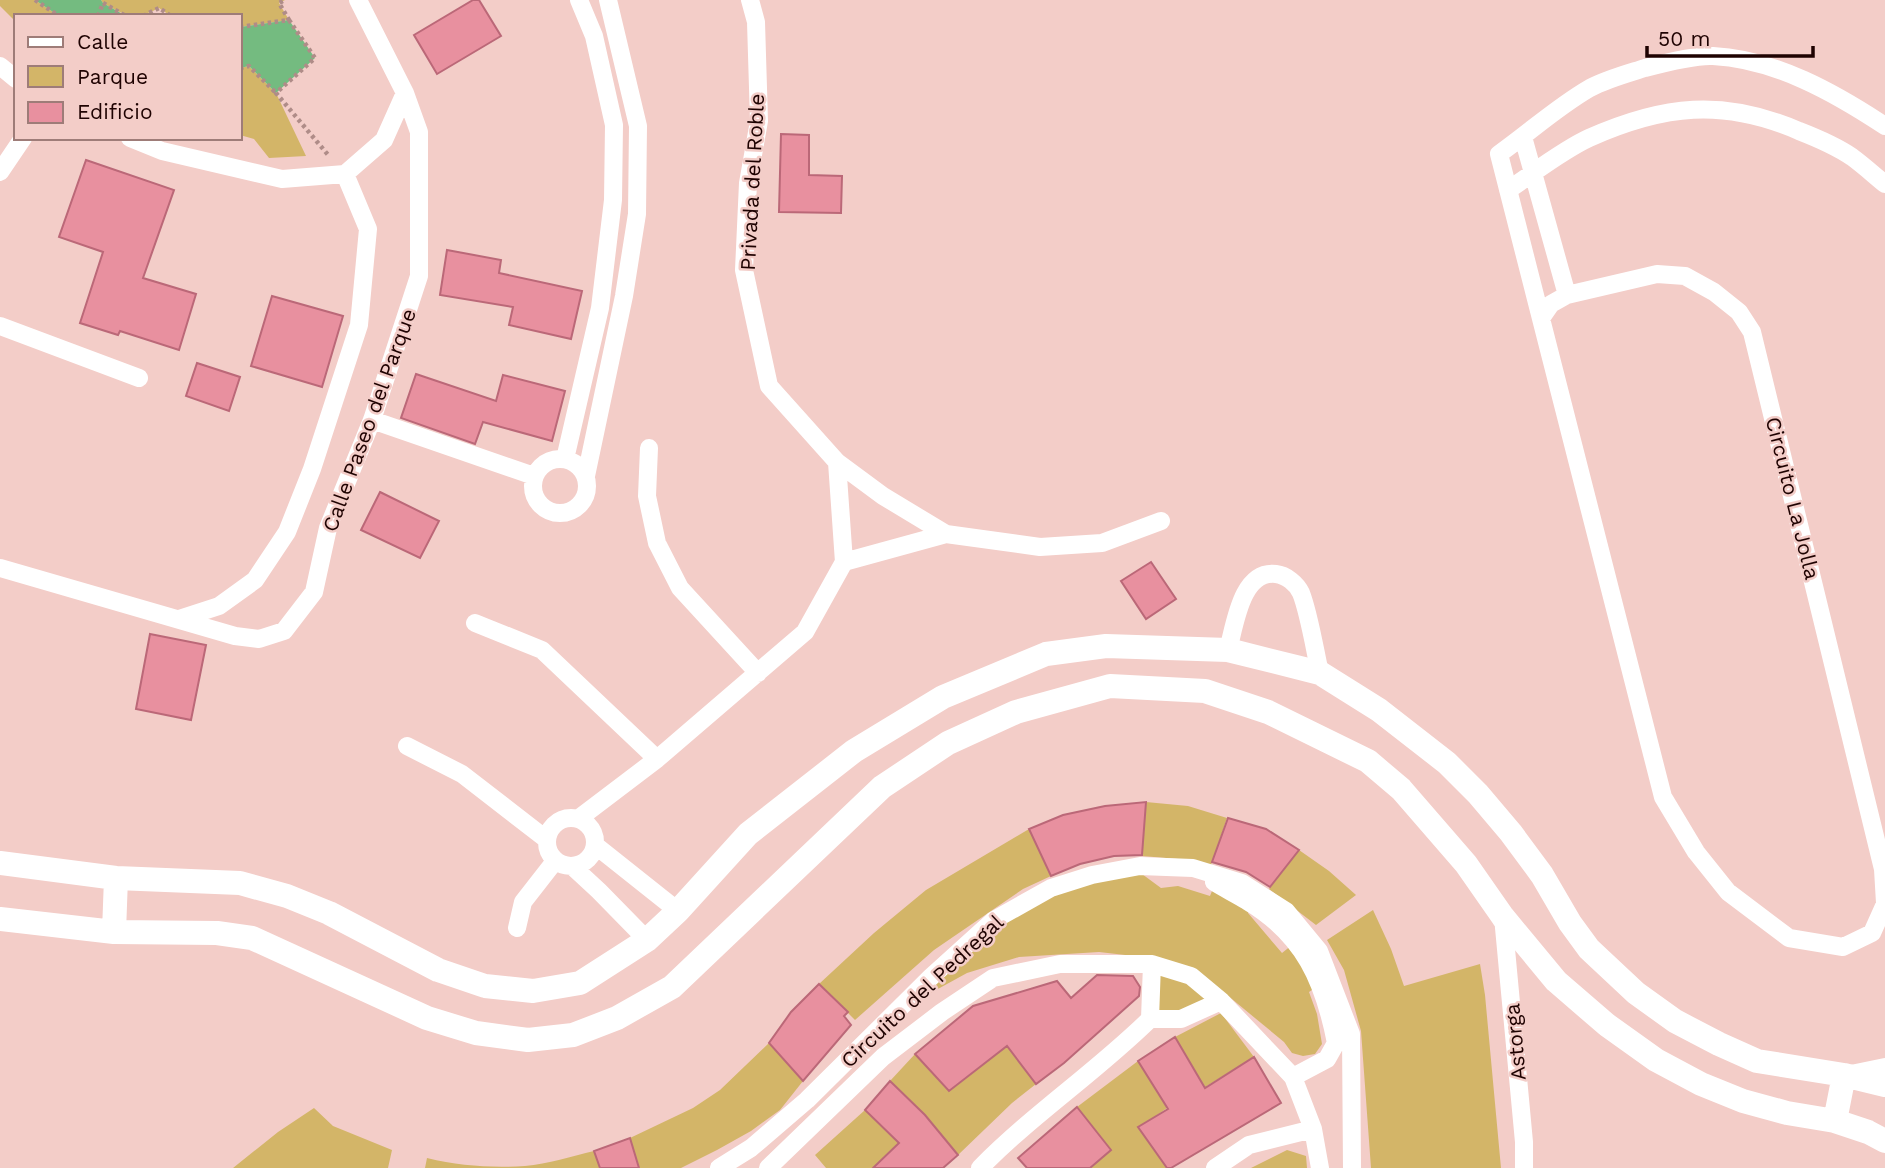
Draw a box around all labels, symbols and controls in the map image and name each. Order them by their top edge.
legend [14,14,242,140]
scale bar [1647,14,1813,58]
text: 50 m [1658,26,1710,51]
text: Calle [77,29,128,54]
text: Parque [77,64,148,89]
street label: Privada del Roble [735,93,769,271]
text: Edificio [77,99,153,124]
street label: Calle Paseo del Parque [317,305,421,535]
street label: Circuito La Jolla [1761,414,1825,582]
street label: Circuito del Pedregal [836,909,1009,1073]
street label: Astorga [1499,1002,1531,1082]

